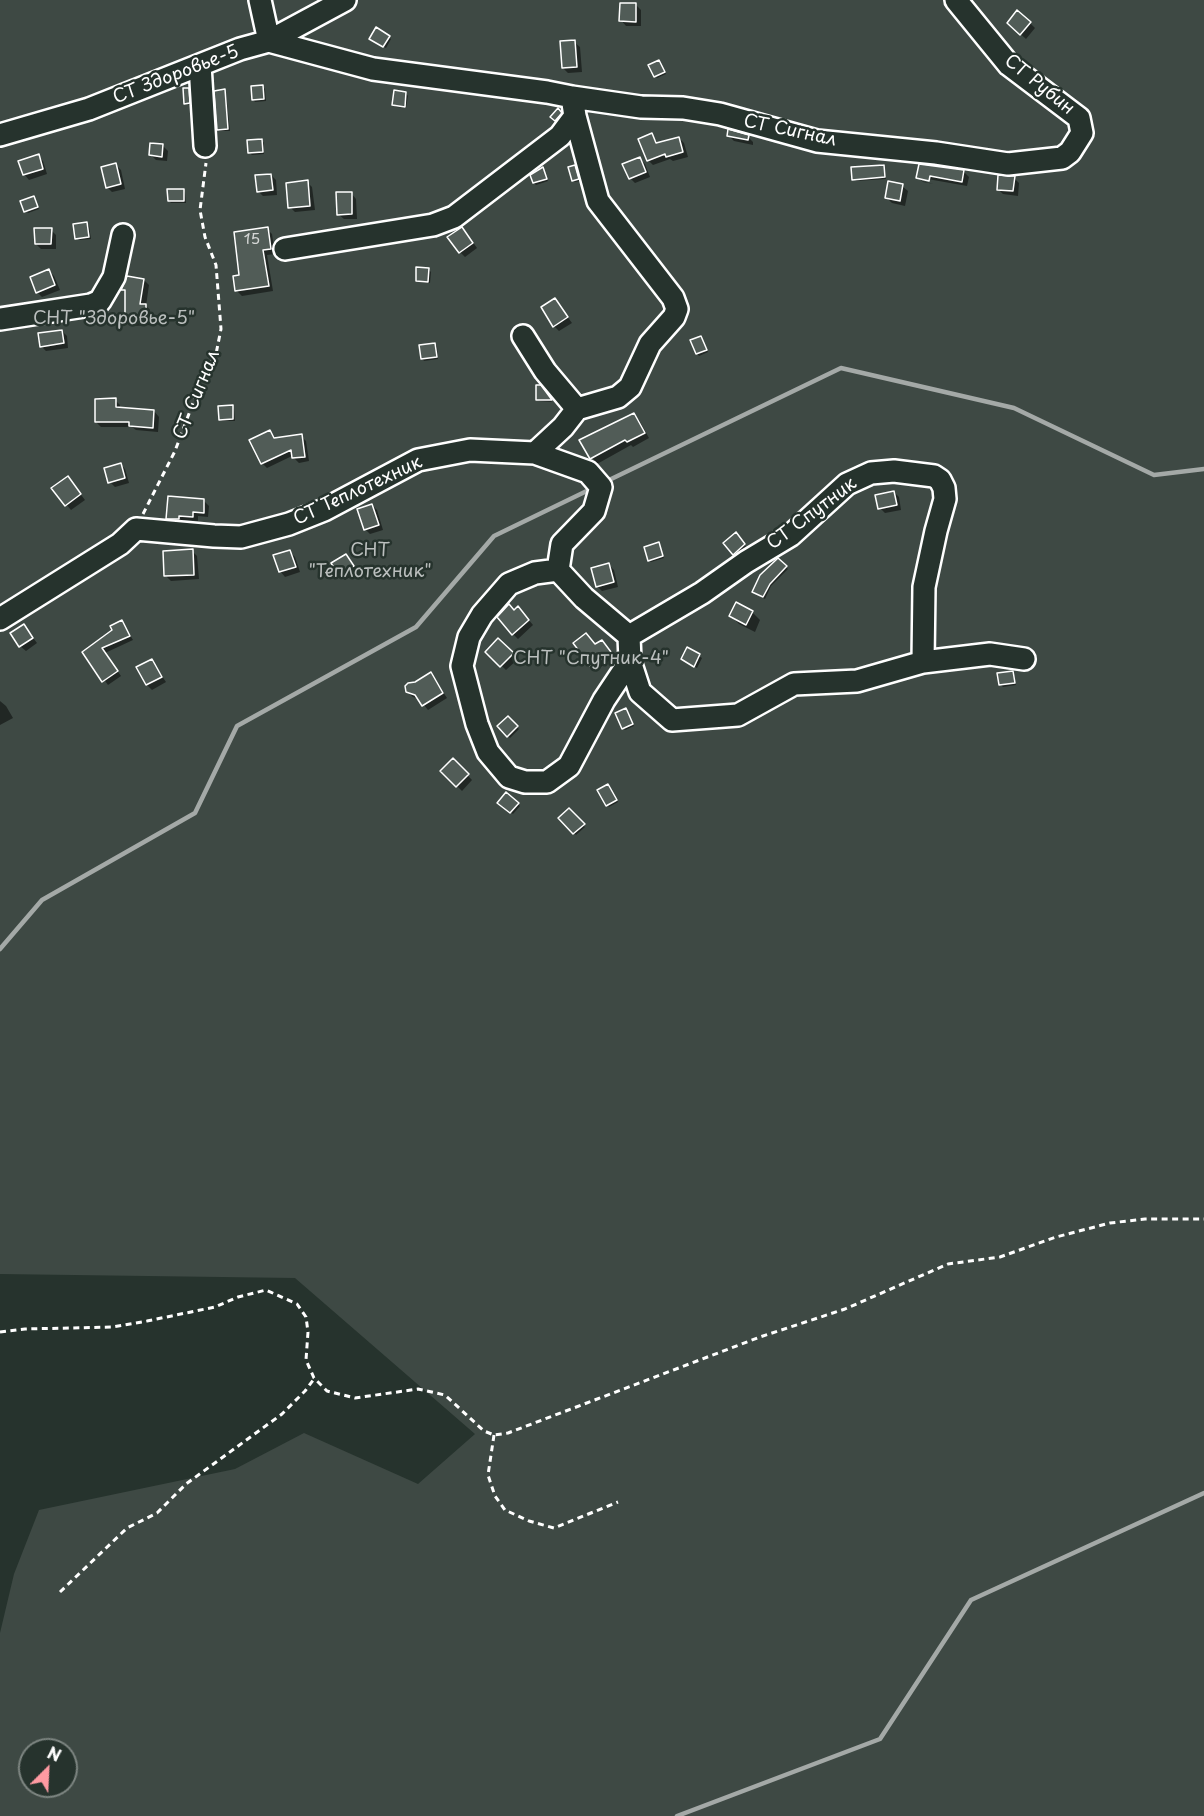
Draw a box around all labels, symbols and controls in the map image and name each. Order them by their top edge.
street label: СТ Здоровье-5 [110,41,242,109]
street label: СТ Рубин [1000,50,1078,120]
street label: СТ Сигнал [742,111,838,151]
house number: 15 [244,231,260,249]
park label: СНТ "Здоровье-5" [33,308,195,330]
street label: СТ Сигнал [169,347,225,443]
street label: СТ Теплотехник [290,452,426,530]
street label: СТ Спутник [763,473,861,555]
park label: СНТ "Теплотехник" [308,540,432,582]
park label: СНТ "Спутник-4" [513,648,669,670]
north arrow [18,1738,78,1798]
text: N [44,1740,65,1767]

